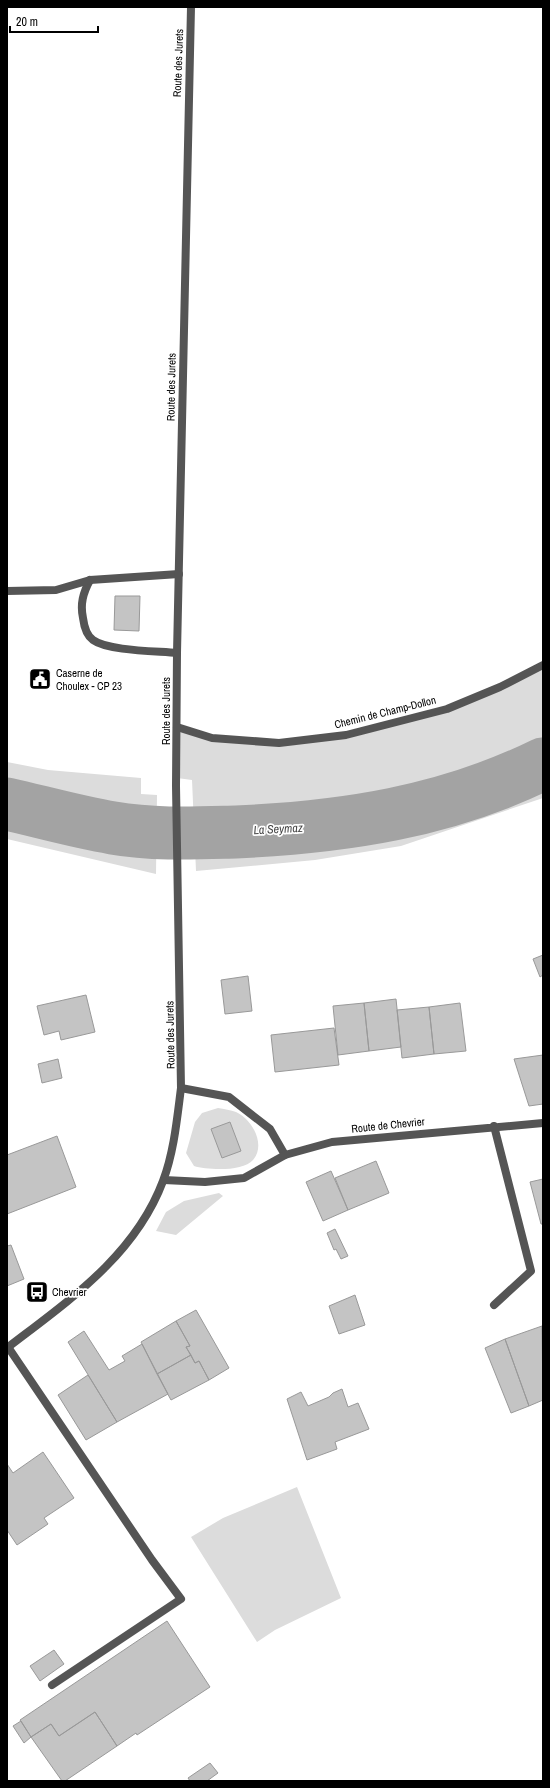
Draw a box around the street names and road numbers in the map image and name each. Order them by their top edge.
street label: Route des Jurets [170,28,186,97]
street label: Route des Jurets [163,352,179,421]
street label: Route des Jurets [159,676,173,745]
street label: Chemin de Champ-Dollon [333,693,437,731]
street label: Route des Jurets [162,1000,178,1069]
street label: Route de Chevrier [351,1114,425,1136]

